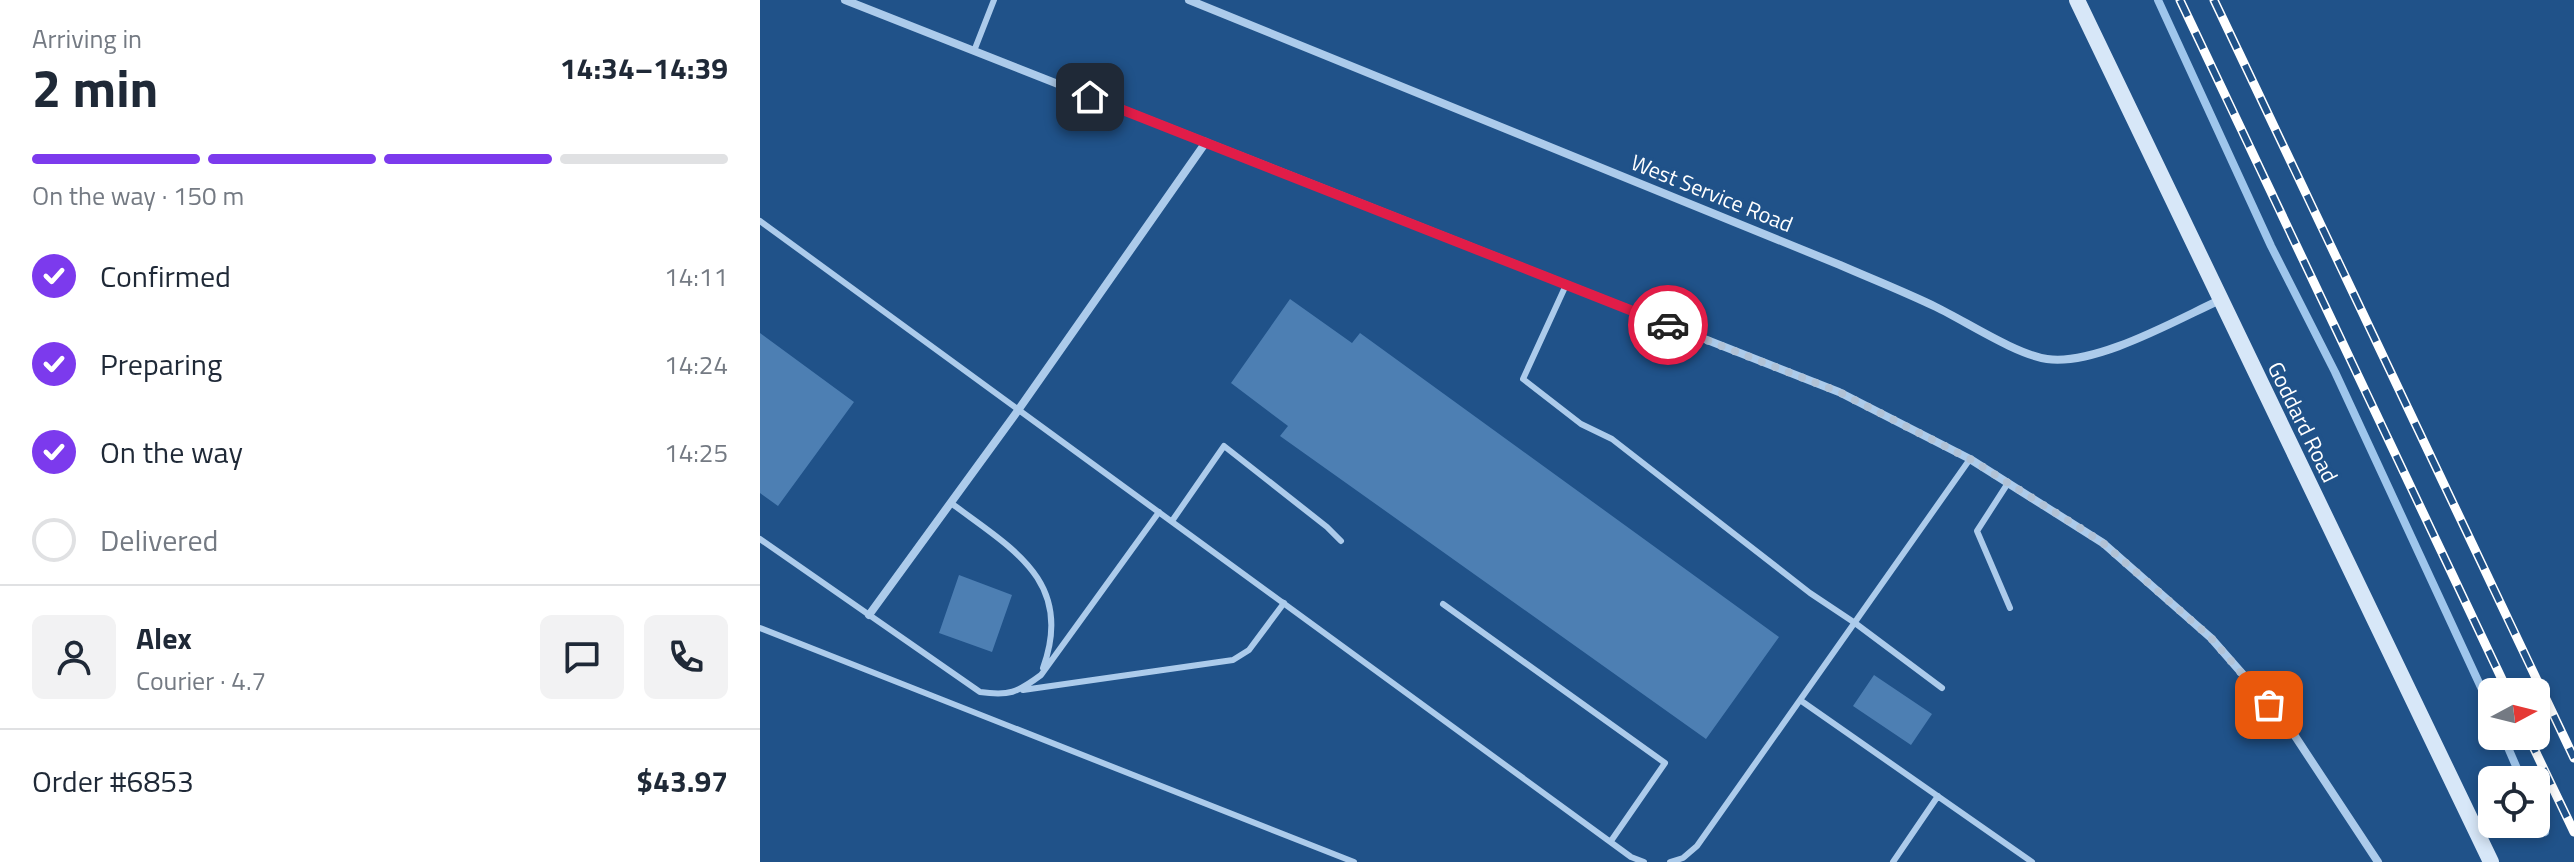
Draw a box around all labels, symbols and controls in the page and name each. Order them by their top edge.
text: Arriving in [32,19,142,58]
text: 14:34–14:39 [560,45,728,91]
text: 2 min [32,48,158,127]
pin [1056,63,1124,131]
icon: home [1068,75,1112,119]
street label: West Service Road [1626,145,1798,241]
text: On the way · 150 m [32,176,244,215]
text: Confirmed [100,253,231,299]
icon: check [32,254,76,298]
text: 14:11 [664,257,728,296]
courier [1628,285,1708,365]
icon: car [1646,303,1690,347]
text: Preparing [100,341,222,387]
icon: check [32,342,76,386]
text: 14:24 [664,345,728,384]
street label: Goddard Road [2259,356,2347,488]
text: On the way [100,429,243,475]
icon: check [32,430,76,474]
text: 14:25 [664,433,728,472]
text: Delivered [100,517,218,563]
button: person [32,615,116,699]
text: Alex [136,615,192,661]
button: chat [540,615,624,699]
button: phone [644,615,728,699]
text: Courier · 4.7 [136,661,266,700]
pin [2235,671,2303,739]
north arrow [2478,678,2550,750]
map controls [2478,678,2550,838]
icon: bag [2247,683,2291,727]
text: Order #6853 [32,758,194,804]
text: $43.97 [636,758,728,804]
button: locate [2478,766,2550,838]

